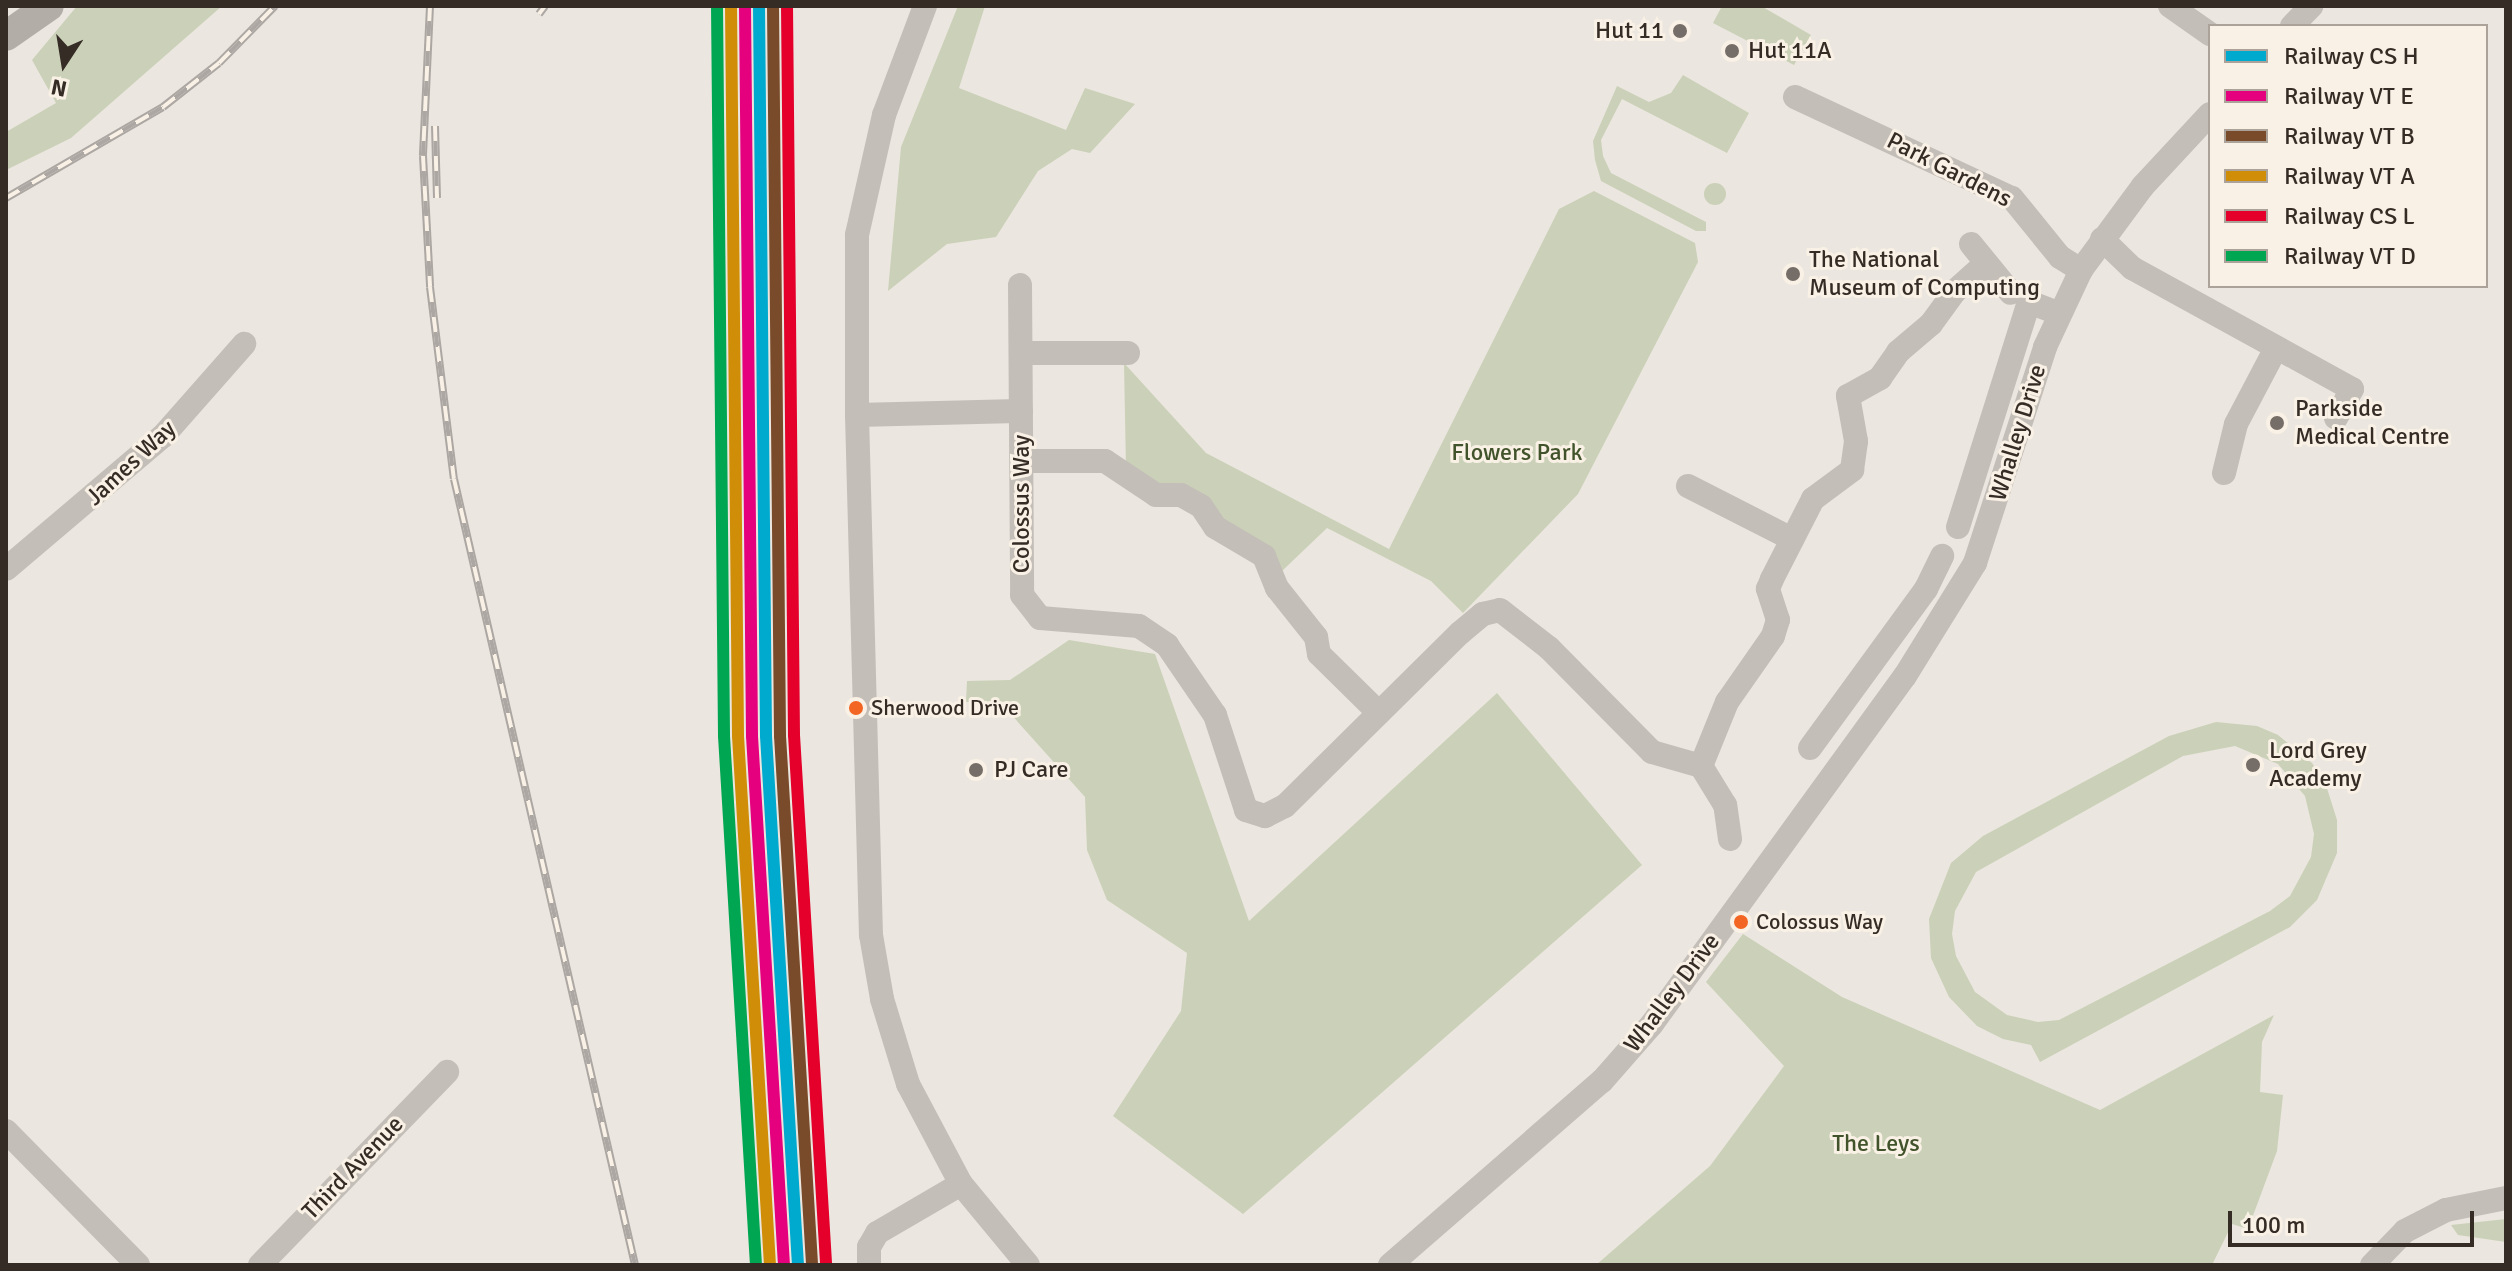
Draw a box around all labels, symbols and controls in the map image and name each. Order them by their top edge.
place label: Hut 11 [1595,17,1664,45]
marker: Hut 11 [1671,22,1689,40]
north arrow [24,24,104,104]
legend [2208,24,2488,288]
place label: Hut 11A [1748,37,1832,65]
text: Railway CS H [2284,41,2419,71]
marker: Hut 11A [1723,42,1741,60]
text: N [49,73,69,103]
text: Railway VT E [2284,81,2414,111]
text: Railway VT B [2284,121,2415,151]
street label: Park Gardens [1882,126,2016,214]
text: Railway VT A [2284,161,2415,191]
text: Railway CS L [2284,201,2415,231]
text: Railway VT D [2284,241,2416,271]
place label: The National Museum of Computing [1809,246,2040,302]
marker: The National Museum of Computing [1784,265,1802,283]
street label: Whalley Drive [1984,361,2052,505]
place label: Parkside Medical Centre [2295,395,2450,451]
marker: Parkside Medical Centre [2266,412,2288,434]
street label: James Way [80,414,182,512]
street label: Colossus Way [1008,435,1036,573]
park label: Flowers Park [1451,439,1583,467]
place label: Sherwood Drive [871,695,1019,721]
marker: Sherwood Drive [848,700,864,716]
place label: Lord Grey Academy [2269,737,2367,793]
place label: PJ Care [994,756,1069,784]
marker: Lord Grey Academy [2244,756,2262,774]
marker: PJ Care [965,759,987,781]
place label: Colossus Way [1756,909,1883,935]
marker: Colossus Way [1733,914,1749,930]
street label: Whalley Drive [1618,928,1726,1058]
street label: Third Avenue [296,1110,410,1226]
park label: The Leys [1832,1130,1920,1158]
scale bar [2232,1195,2478,1245]
text: 100 m [2242,1210,2305,1240]

